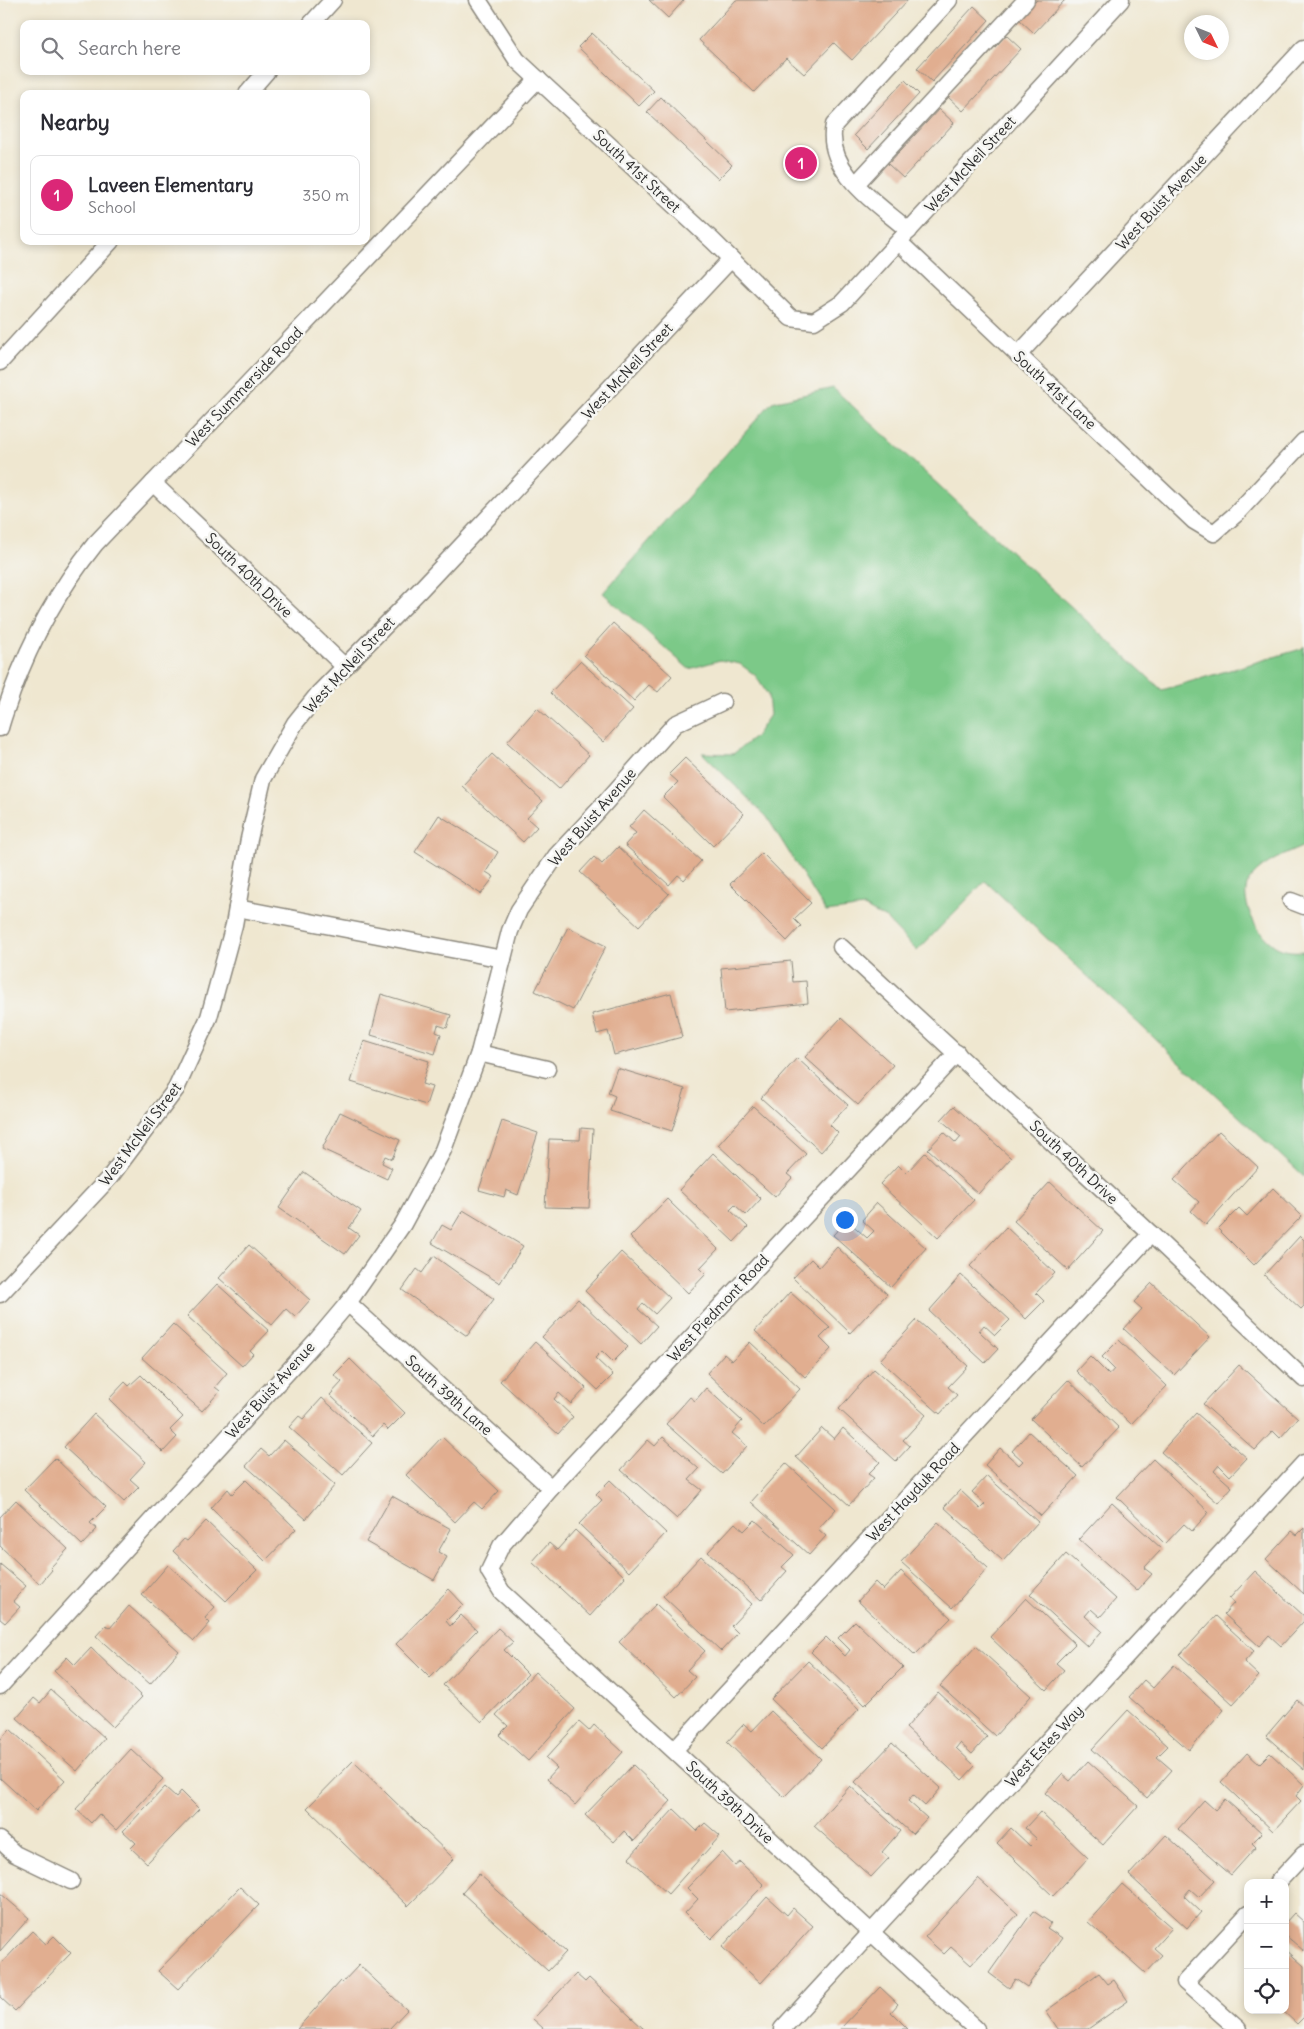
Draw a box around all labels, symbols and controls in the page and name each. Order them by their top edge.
north arrow [1184,15,1229,60]
search box [20,20,370,75]
icon: search [38,34,66,62]
text: Search here [78,36,181,60]
text: Nearby [40,109,110,136]
street label: West McNeil Street [920,112,1020,216]
street label: South 41st Street [589,126,685,216]
pin: 1 [785,144,817,182]
street label: West Buist Avenue [1112,150,1210,254]
text: Laveen Elementary [88,173,253,197]
text: 1 [54,185,60,205]
text: 350 m [302,185,349,205]
text: School [88,197,136,217]
street label: West McNeil Street [577,319,677,423]
street label: West Summerside Road [182,323,307,451]
street label: South 41st Lane [1010,347,1100,433]
street label: South 40th Drive [201,529,297,621]
street label: West McNeil Street [299,613,399,717]
street label: West Buist Avenue [544,764,640,870]
street label: West McNeil Street [95,1078,185,1190]
street label: South 40th Drive [1026,1116,1122,1208]
your location [832,1207,858,1233]
street label: West Piedmont Road [663,1250,773,1366]
street label: West Buist Avenue [221,1337,319,1443]
street label: South 39th Lane [402,1351,496,1439]
street label: West Hayduk Road [862,1438,964,1545]
street label: West Estes Way [1001,1701,1087,1791]
street label: South 39th Drive [682,1757,778,1847]
map controls [1244,1879,1289,2014]
button: + [1244,1879,1289,1924]
button: − [1244,1924,1289,1969]
button: locate [1244,1969,1289,2014]

